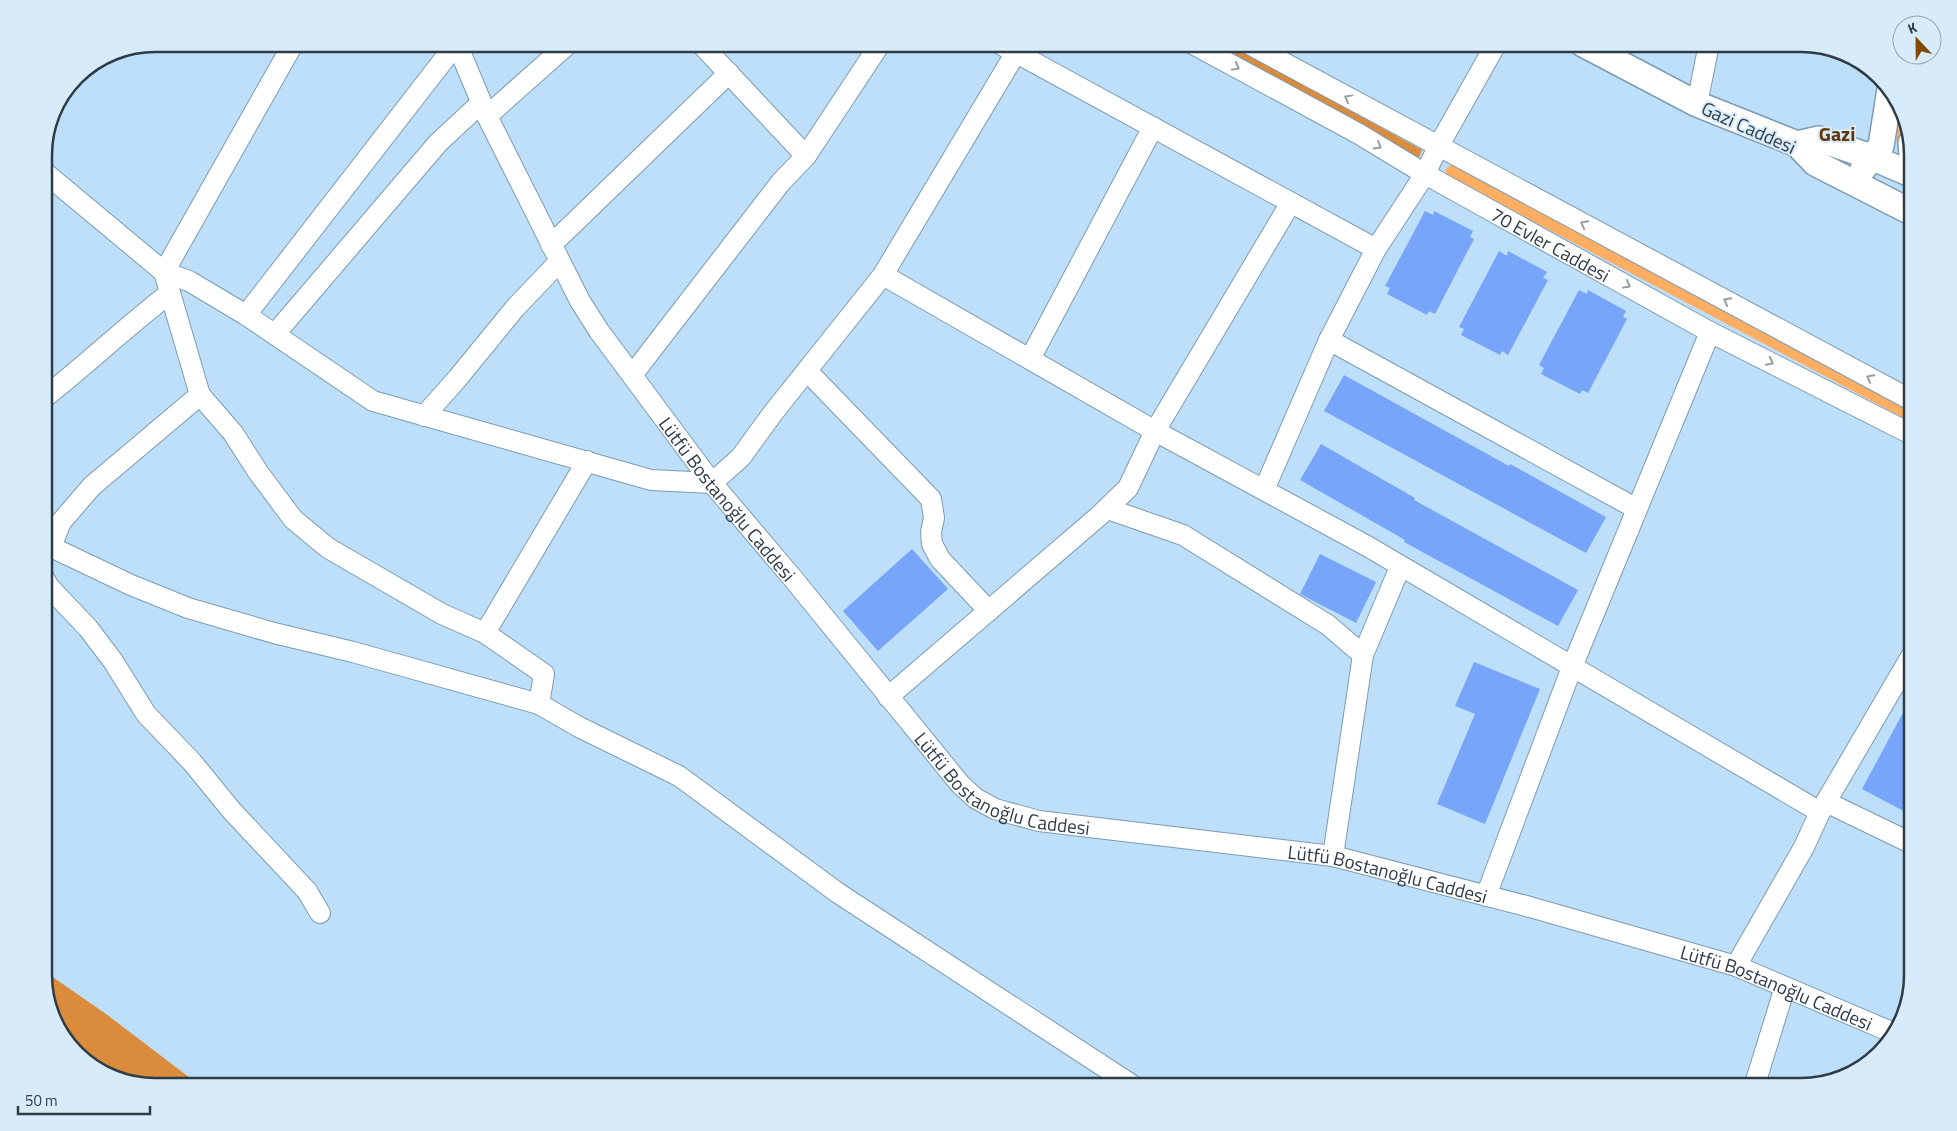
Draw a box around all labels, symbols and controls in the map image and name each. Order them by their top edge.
north arrow [1892,15,1942,65]
text: K [1904,16,1920,39]
one-way arrow [1231,61,1240,71]
street label: Gazi Caddesi [1697,93,1801,161]
one-way arrow [1344,94,1353,104]
district label: Gazi [1819,118,1855,149]
one-way arrow [1373,139,1382,149]
street label: 70 Evler Caddesi [1486,199,1616,289]
one-way arrow [1580,221,1589,231]
one-way arrow [1621,279,1630,289]
one-way arrow [1723,297,1732,307]
one-way arrow [1765,356,1774,366]
one-way arrow [1866,374,1875,384]
street label: Lütfü Bostanoğlu Caddesi [653,410,803,587]
street label: Lütfü Bostanoğlu Caddesi [908,725,1092,841]
street label: Lütfü Bostanoğlu Caddesi [1286,836,1491,910]
street label: Lütfü Bostanoğlu Caddesi [1677,936,1877,1037]
scale bar [18,1084,150,1116]
text: 50 m [25,1089,58,1112]

